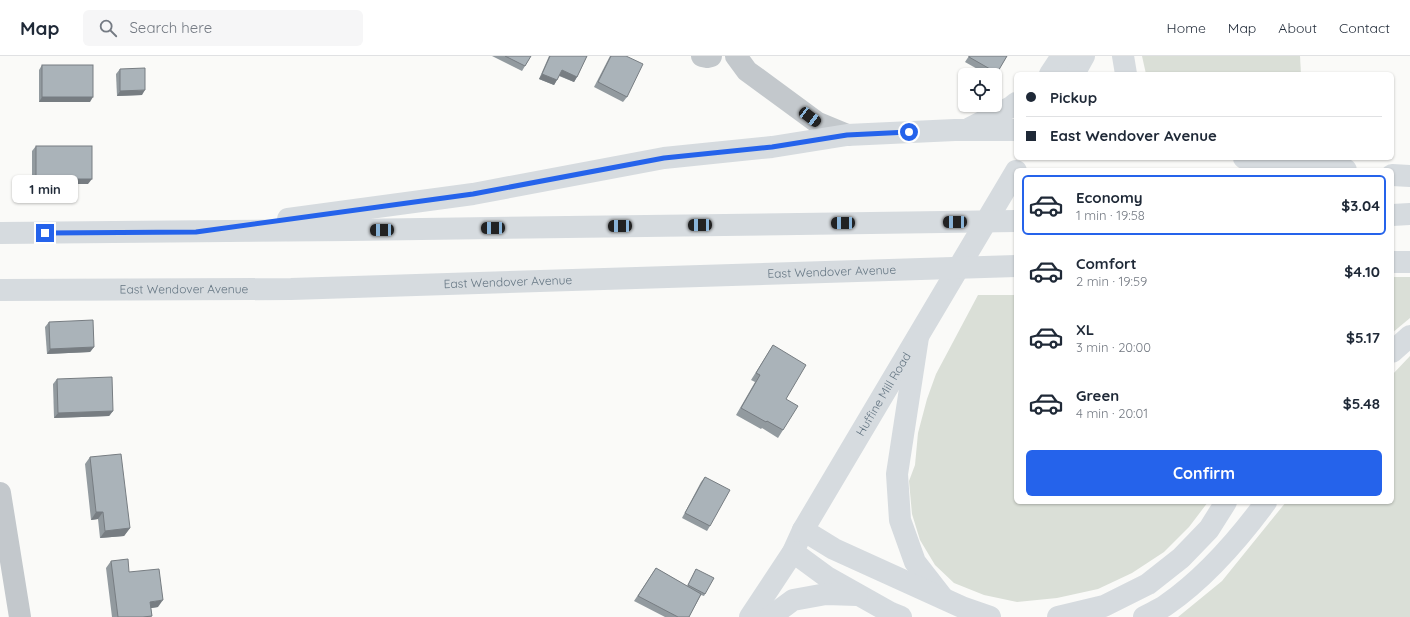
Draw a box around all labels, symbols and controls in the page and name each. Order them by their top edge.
search box [83,10,363,46]
text: Map [20,16,59,40]
icon: search [97,17,119,39]
text: Search here [129,18,212,37]
text: Home [1167,19,1206,37]
text: Map [1228,19,1256,37]
text: About [1278,19,1317,37]
text: Contact [1339,19,1390,37]
map controls [958,68,1002,112]
button: locate [958,68,1002,112]
text: Pickup [1050,88,1097,107]
car [797,105,823,129]
route start [900,123,918,141]
text: East Wendover Avenue [1050,126,1217,145]
callout: 1 min [12,175,78,203]
text: 1 min [29,181,61,197]
icon: car [1028,187,1064,223]
text: Economy [1076,188,1143,207]
text: $3.04 [1341,196,1380,215]
text: 1 min · 19:58 [1076,207,1145,223]
car [943,216,967,228]
car [831,217,855,229]
car [688,219,712,231]
car [608,220,632,232]
car [481,222,505,234]
route end [36,224,54,242]
car [370,224,394,236]
icon: car [1028,253,1064,289]
text: Comfort [1076,254,1137,273]
street label: East Wendover Avenue [767,262,897,281]
text: $4.10 [1344,262,1380,281]
street label: East Wendover Avenue [443,272,573,291]
text: 2 min · 19:59 [1076,273,1147,289]
street label: East Wendover Avenue [120,281,249,297]
icon: car [1028,319,1064,355]
text: XL [1076,320,1094,339]
text: $5.17 [1346,328,1380,347]
text: 3 min · 20:00 [1076,339,1151,355]
street label: Huffine Mill Road [853,349,914,439]
icon: car [1028,385,1064,421]
text: Green [1076,386,1119,405]
text: $5.48 [1343,394,1380,413]
text: 4 min · 20:01 [1076,405,1148,421]
button: Confirm [1026,450,1382,496]

